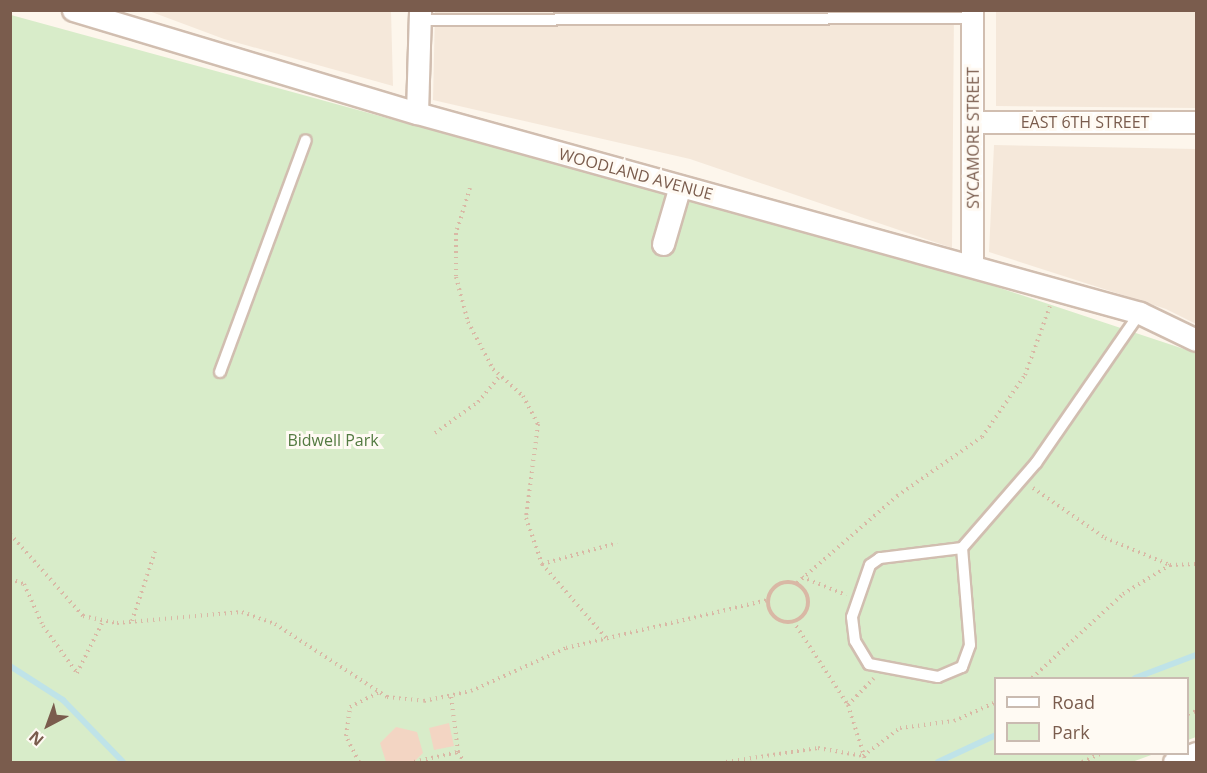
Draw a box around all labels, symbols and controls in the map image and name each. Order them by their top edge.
street label: SYCAMORE STREET [963,67,983,209]
street label: EAST 6TH STREET [1021,112,1149,132]
street label: WOODLAND AVENUE [557,144,715,204]
park label: Bidwell Park [287,430,379,450]
legend [994,677,1189,755]
text: Road [1052,690,1095,714]
north arrow [18,695,78,755]
text: Park [1052,720,1090,744]
text: N [24,726,48,751]

